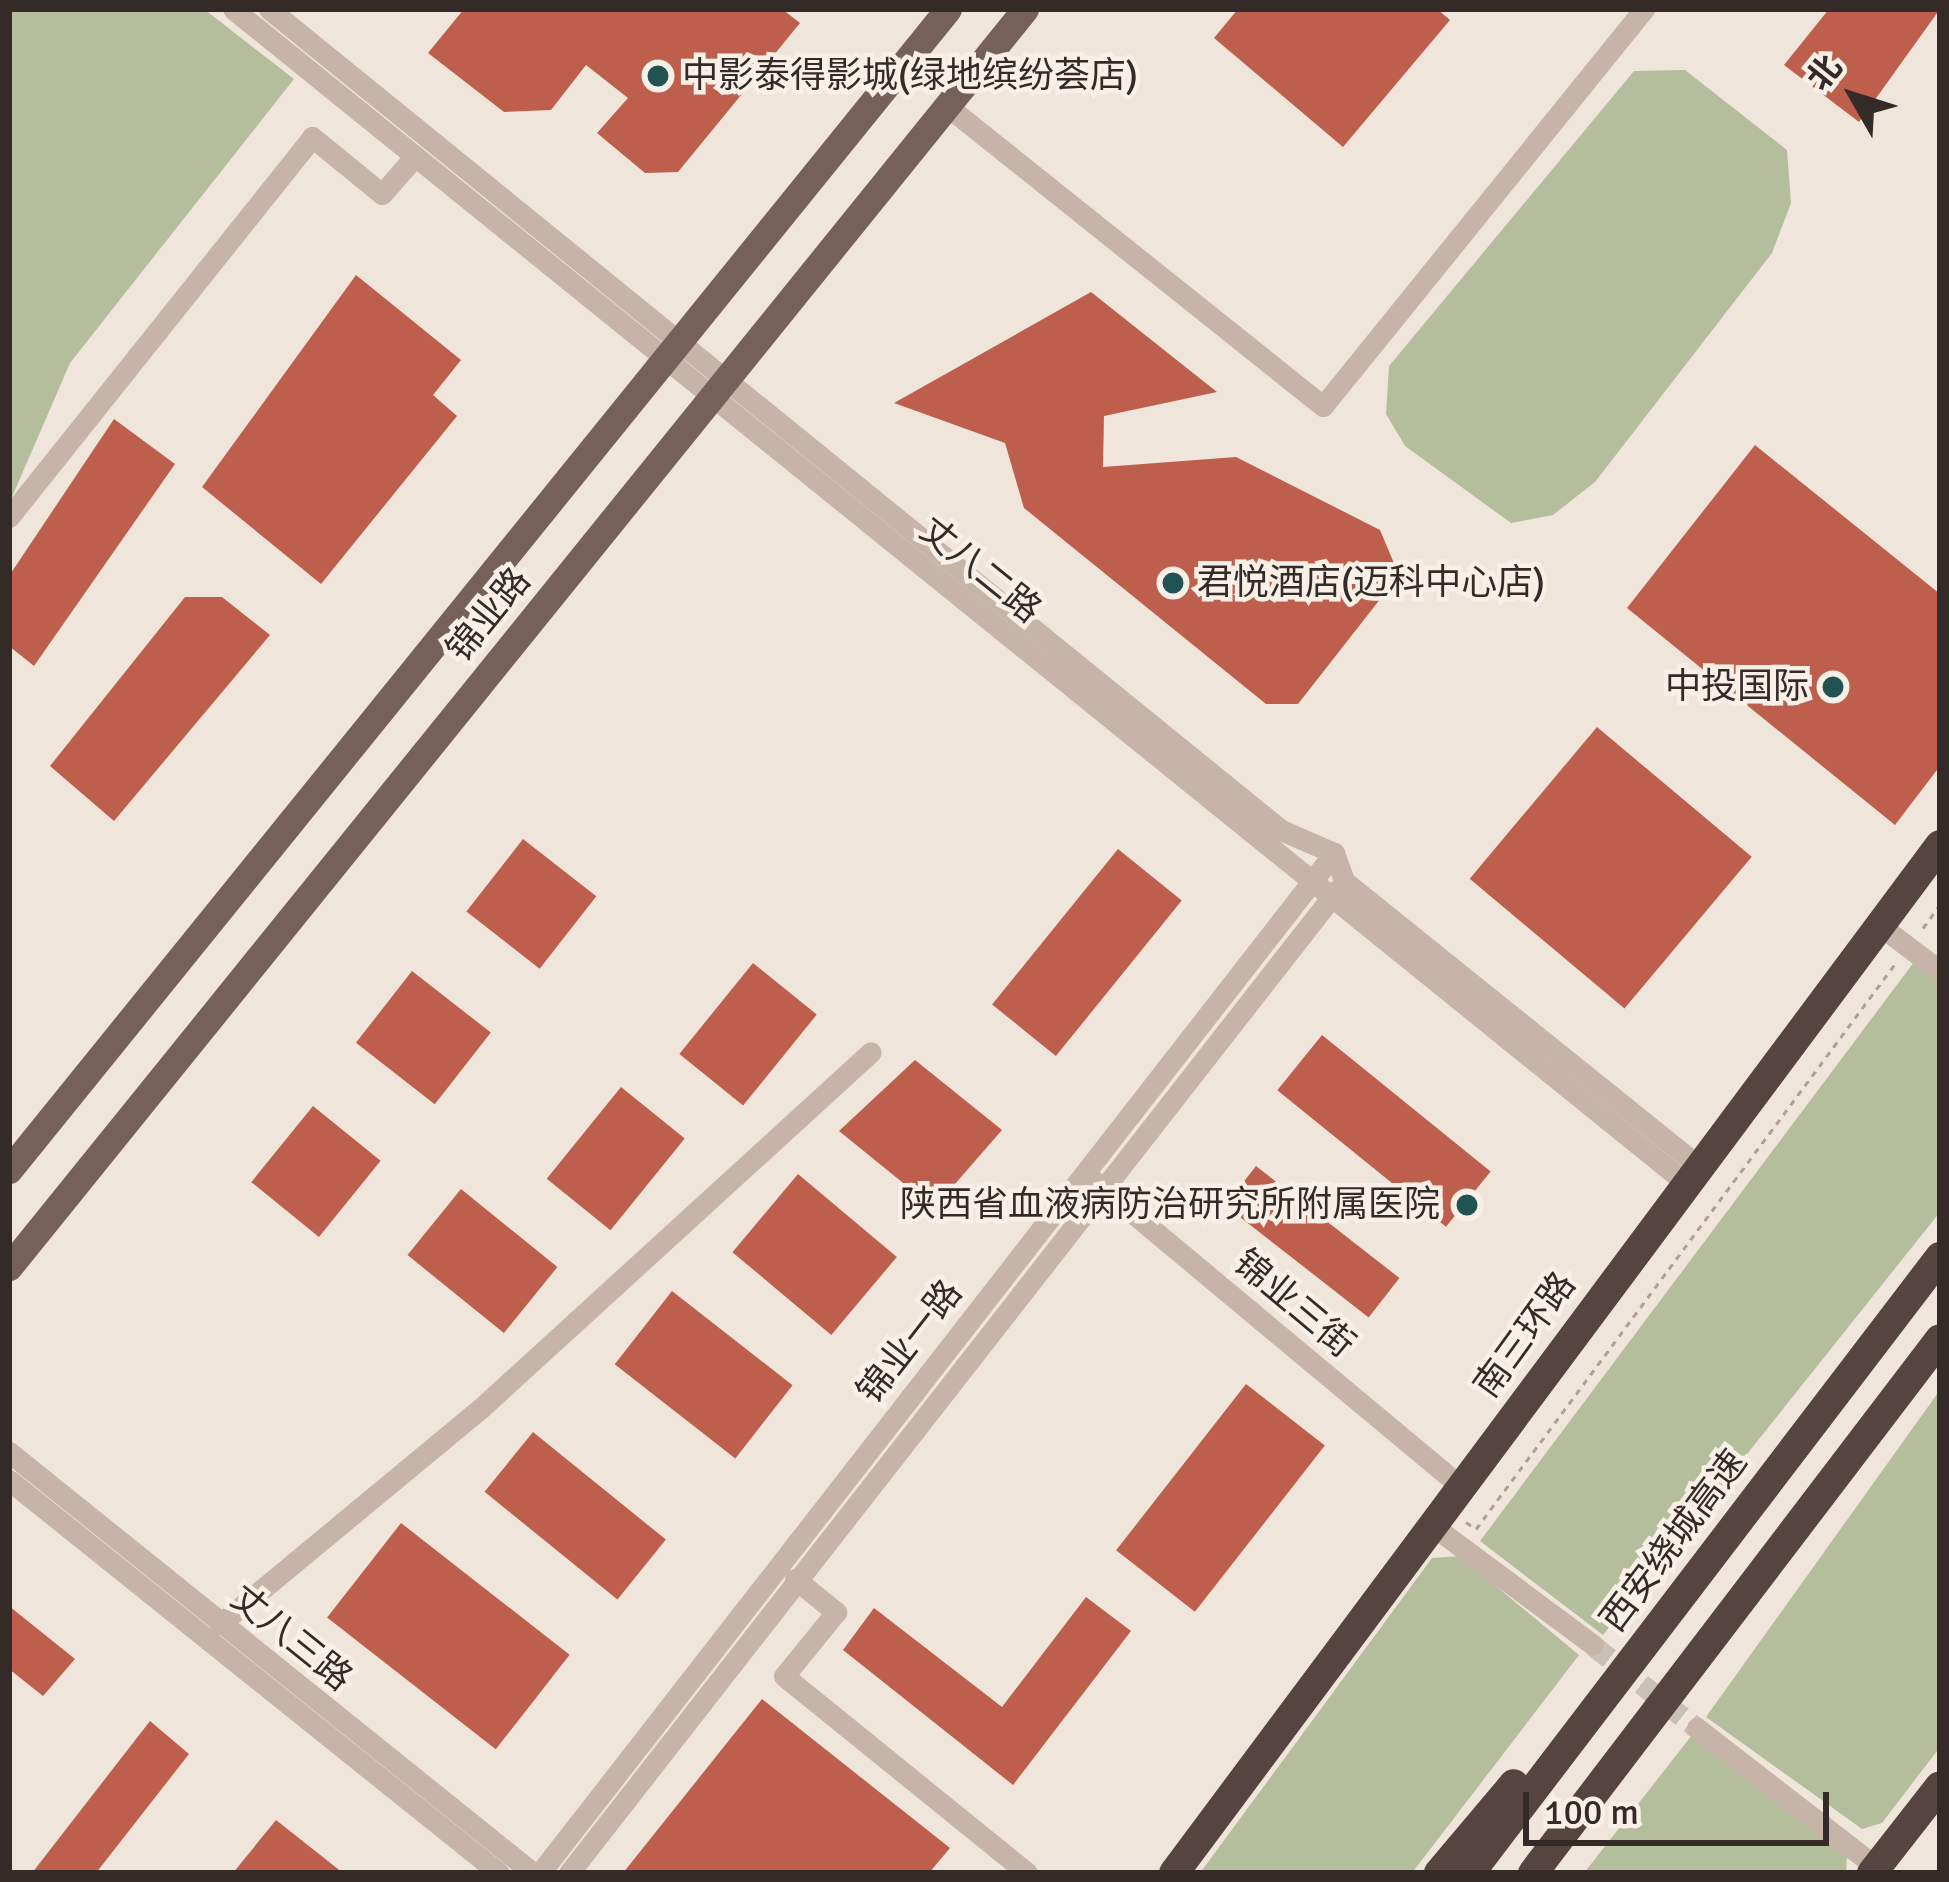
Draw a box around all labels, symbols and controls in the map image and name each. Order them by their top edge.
north arrow [1793,36,1913,156]
text: 北 [1798,47,1851,99]
place label: 中影泰得影城(绿地缤纷荟店) [682,54,1138,98]
marker: 中影泰得影城(绿地缤纷荟店) [645,63,671,89]
street label: 丈八二路 [910,508,1050,632]
street label: 锦业路 [438,559,540,671]
place label: 君悦酒店(迈科中心店) [1197,561,1545,605]
marker: 君悦酒店(迈科中心店) [1160,570,1186,596]
place label: 中投国际 [1665,665,1809,709]
marker: 中投国际 [1820,674,1846,700]
place label: 陕西省血液病防治研究所附属医院 [900,1183,1440,1227]
marker: 陕西省血液病防治研究所附属医院 [1451,1189,1483,1221]
street label: 锦业三街 [1225,1241,1363,1367]
street label: 南三环路 [1465,1264,1585,1406]
street label: 锦业一路 [849,1272,971,1412]
street label: 西安绕城高速 [1592,1442,1756,1640]
street label: 丈八三路 [221,1576,361,1700]
scale bar [1529,1768,1835,1842]
text: 100 m [1544,1790,1639,1835]

